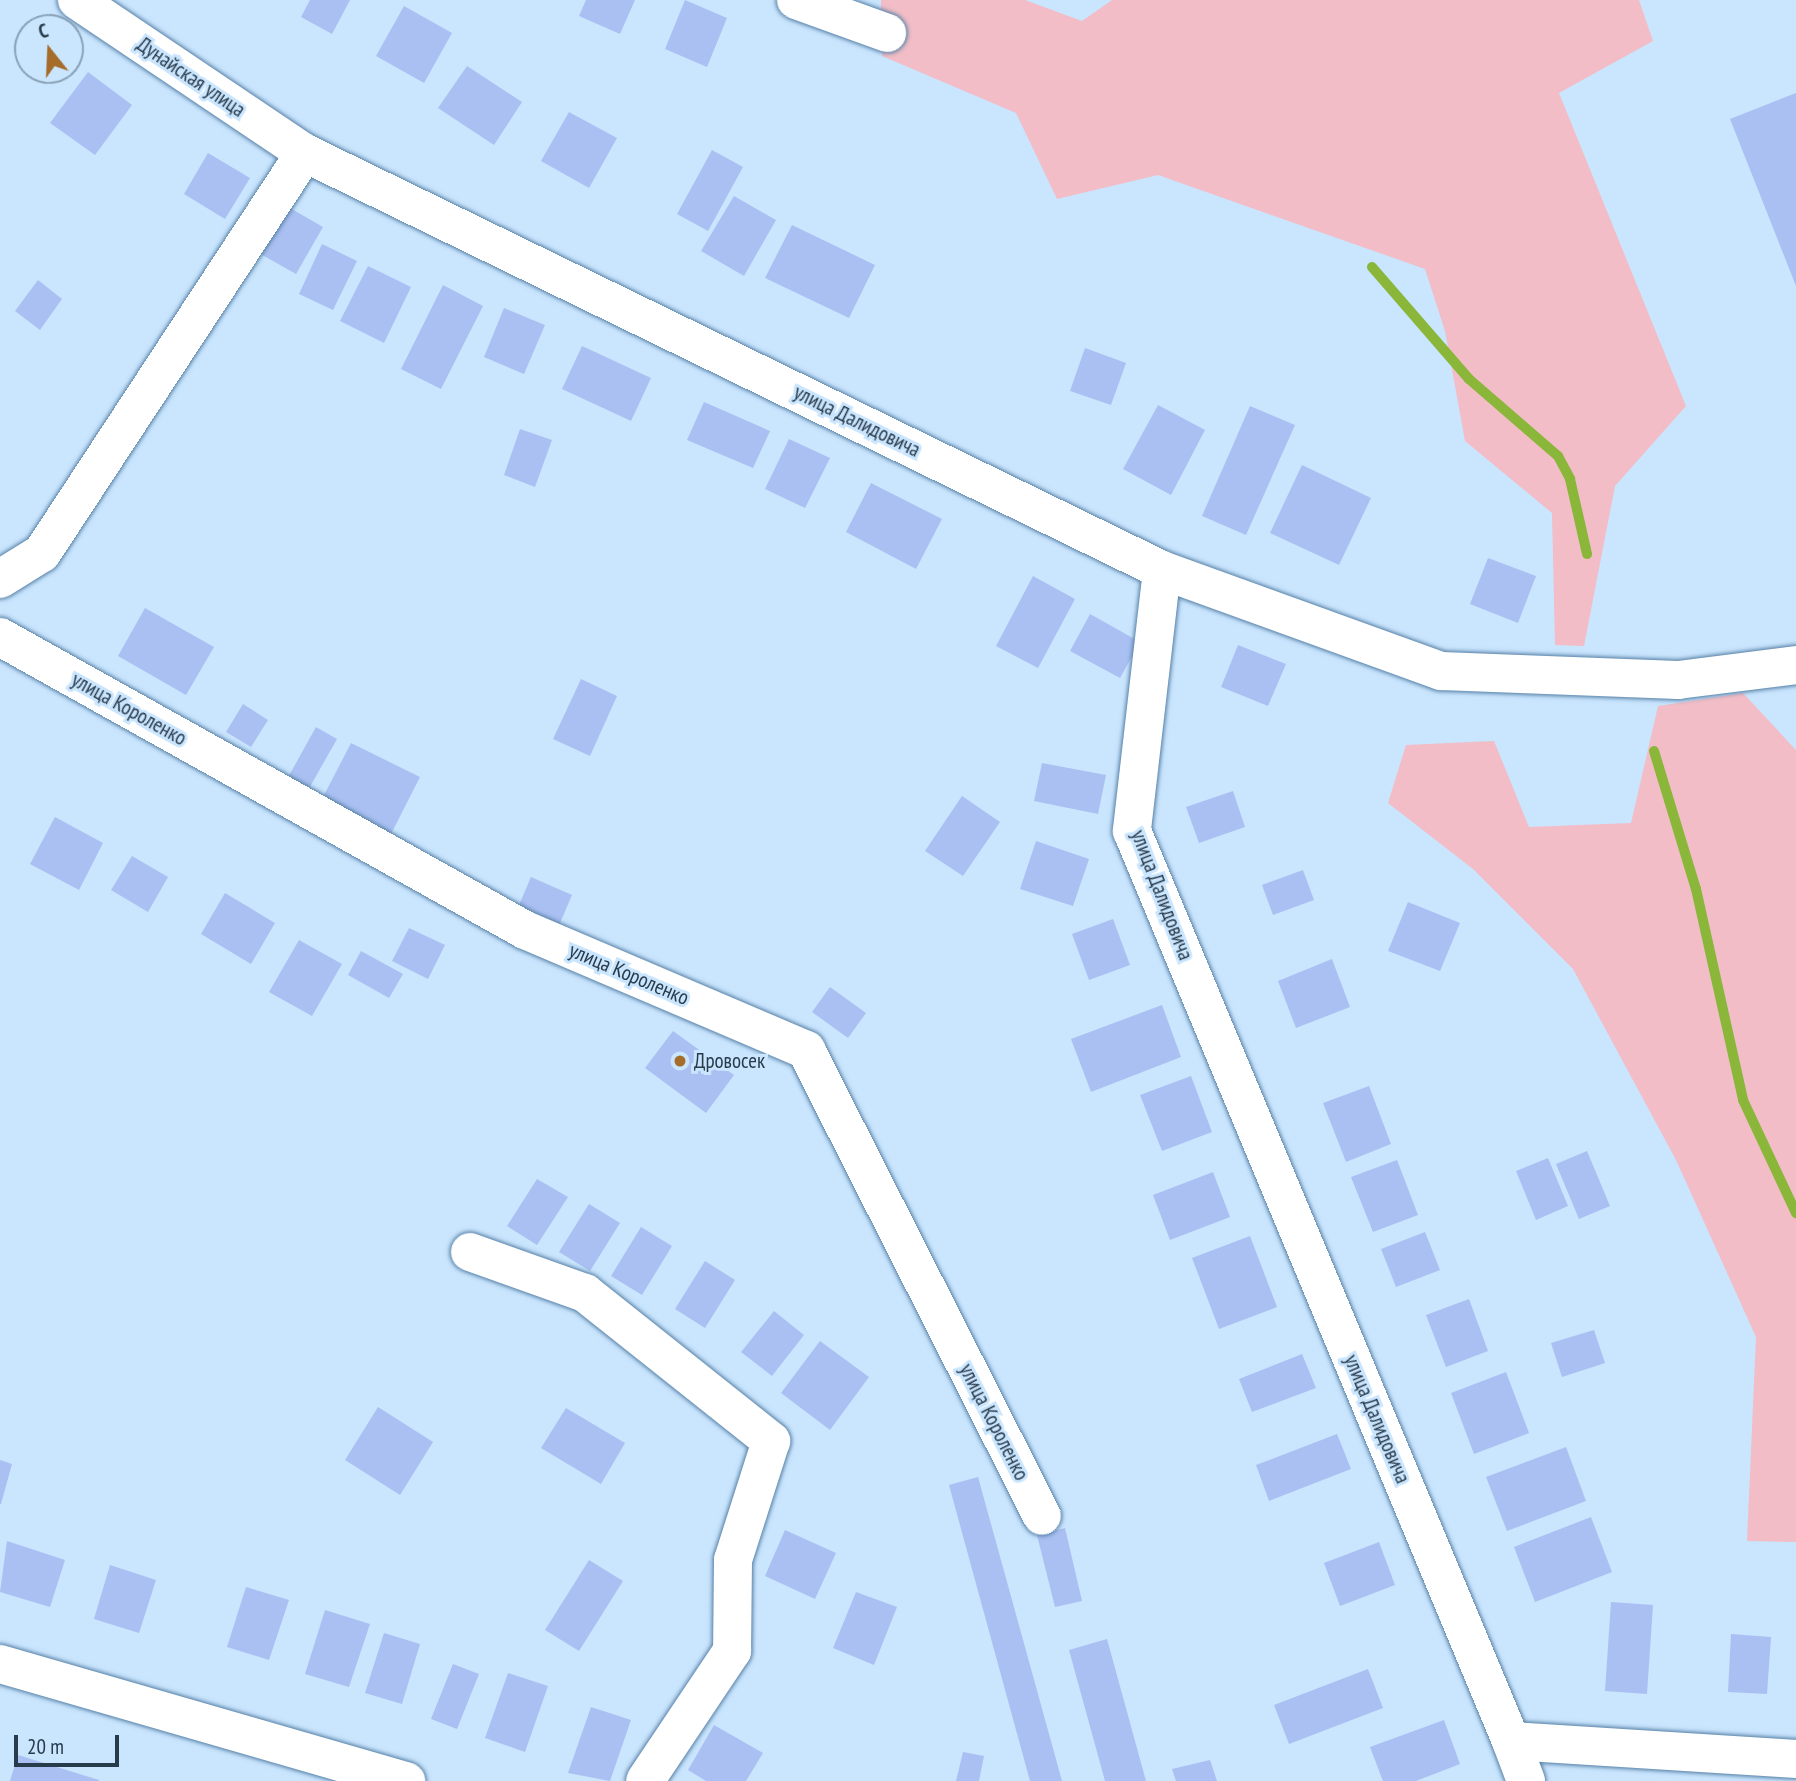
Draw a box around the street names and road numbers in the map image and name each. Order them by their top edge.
street label: Дунайская улица [132,32,250,122]
street label: улица Далидовича [790,379,924,463]
street label: улица Короленко [67,667,191,751]
street label: улица Далидовича [1126,826,1198,964]
street label: улица Короленко [565,937,693,1011]
street label: улица Далидовича [1338,1351,1416,1487]
street label: улица Короленко [954,1359,1034,1485]

